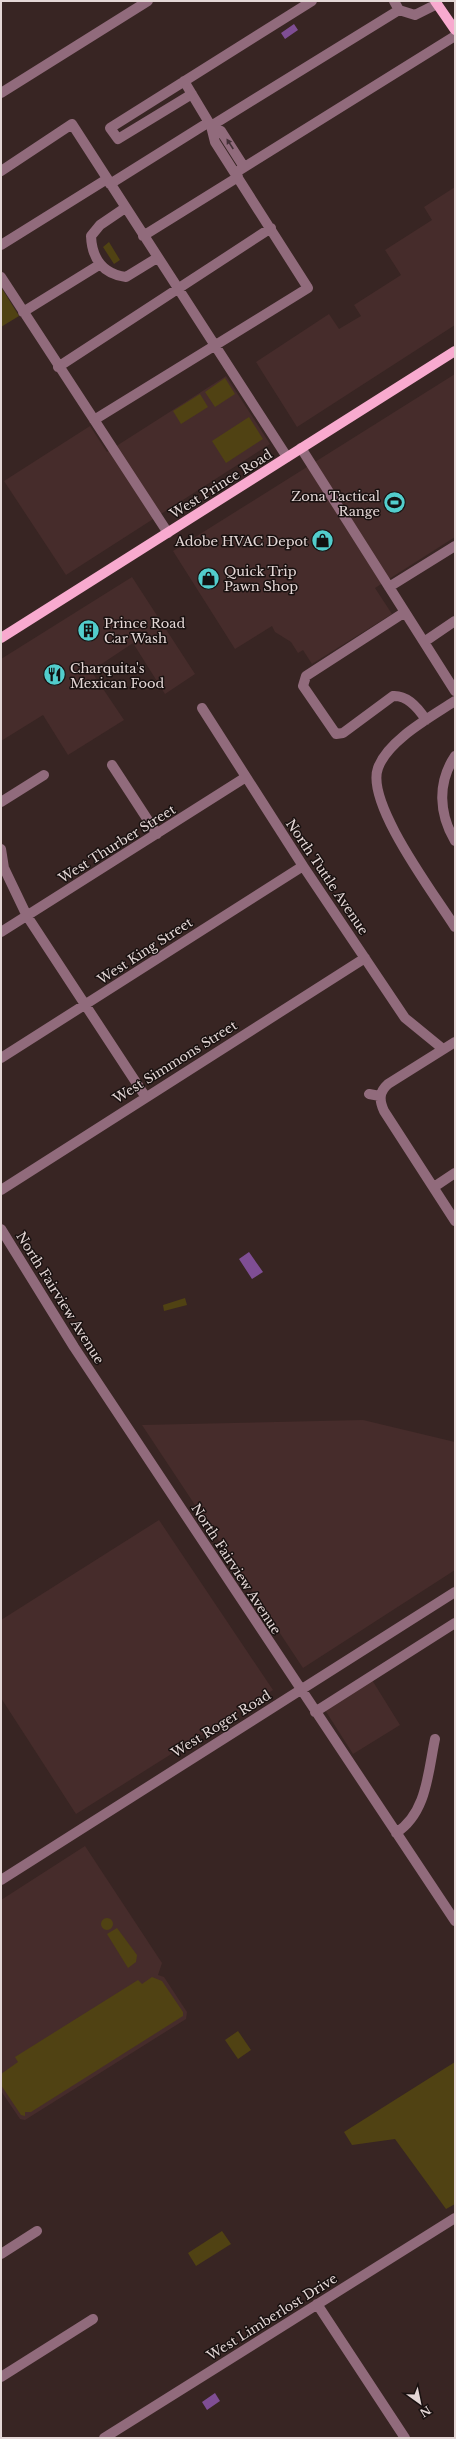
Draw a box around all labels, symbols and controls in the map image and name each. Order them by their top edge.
one-way arrow [226,139,234,150]
street label: West Prince Road [166,446,276,523]
place label: Zona Tactical Range [291,488,380,520]
sports icon: Zona Tactical Range [382,490,408,516]
shop icon: Adobe HVAC Depot [310,528,336,554]
place label: Adobe HVAC Depot [174,533,308,550]
place label: Quick Trip Pawn Shop [224,563,298,595]
shop icon: Quick Trip Pawn Shop [196,565,222,591]
place label: Prince Road Car Wash [104,615,185,647]
building icon: Prince Road Car Wash [75,617,101,643]
place label: Charquita's Mexican Food [70,660,165,692]
restaurant icon: Charquita's Mexican Food [41,662,67,688]
street label: West Thurber Street [54,801,179,887]
street label: North Tuttle Avenue [282,816,372,938]
street label: West King Street [93,914,196,989]
street label: West Simmons Street [109,1017,240,1108]
street label: North Fairview Avenue [12,1229,108,1367]
street label: North Fairview Avenue [187,1500,285,1638]
street label: West Roger Road [167,1686,274,1762]
street label: West Limberlost Drive [203,2270,340,2365]
north arrow [400,2383,440,2423]
text: N [417,2403,434,2420]

